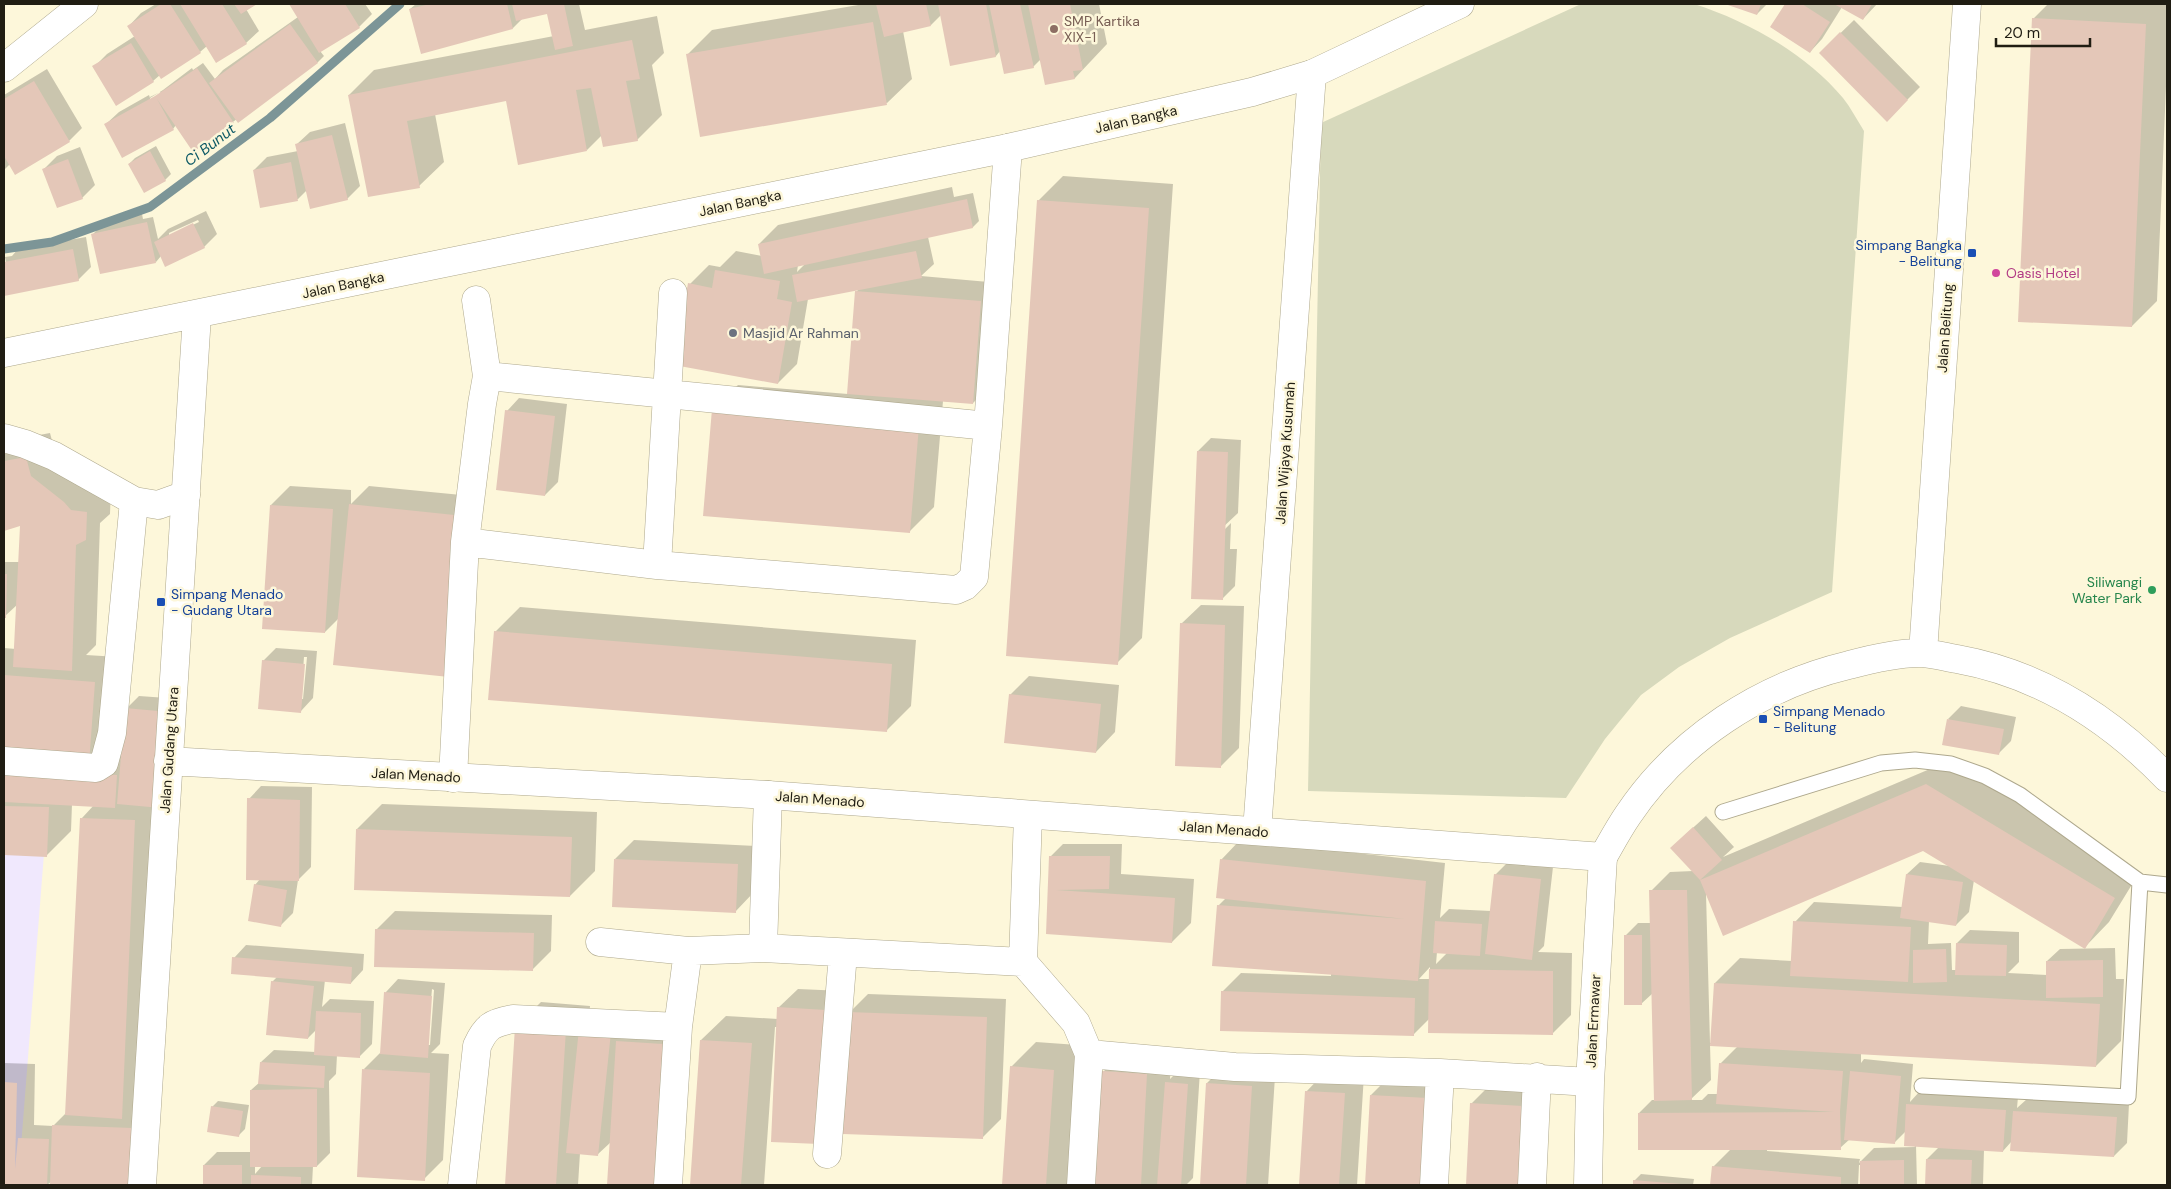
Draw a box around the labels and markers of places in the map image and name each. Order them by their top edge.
place label: SMP Kartika XIX-1 [1064,12,1140,46]
marker: SMP Kartika XIX-1 [1048,23,1060,35]
place label: Simpang Bangka - Belitung [1856,236,1962,270]
marker: Simpang Bangka - Belitung [1966,247,1978,259]
place label: Oasis Hotel [2006,264,2080,282]
marker: Oasis Hotel [1990,267,2002,279]
place label: Masjid Ar Rahman [743,324,859,342]
marker: Masjid Ar Rahman [727,327,739,339]
place label: Siliwangi Water Park [2072,573,2142,607]
marker: Siliwangi Water Park [2146,584,2158,596]
place label: Simpang Menado - Gudang Utara [171,585,283,619]
marker: Simpang Menado - Gudang Utara [155,596,167,608]
place label: Simpang Menado - Belitung [1773,702,1885,736]
marker: Simpang Menado - Belitung [1757,713,1769,725]

